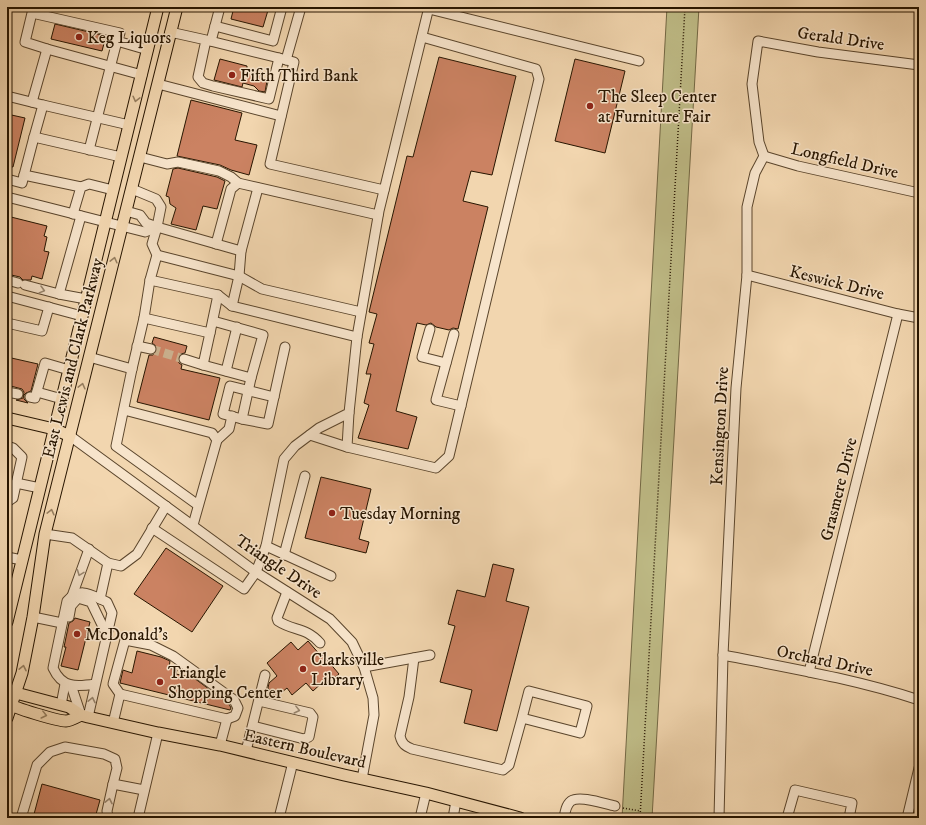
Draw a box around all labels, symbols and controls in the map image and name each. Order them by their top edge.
street label: Gerald Drive [796,22,886,56]
place label: Keg Liquors [87,27,172,49]
marker: Keg Liquors [74,32,84,42]
place label: Fifth Third Bank [240,65,359,87]
marker: Fifth Third Bank [227,70,237,80]
place label: The Sleep Center at Furniture Fair [598,86,717,128]
one-way arrow [132,96,140,102]
marker: The Sleep Center at Furniture Fair [585,101,595,111]
street label: Longfield Drive [789,138,901,184]
street label: East Lewis and Clark Parkway [37,255,109,461]
one-way arrow [109,257,118,264]
street label: Keswick Drive [787,261,886,305]
one-way arrow [38,285,45,294]
street label: Kensington Drive [706,366,734,486]
one-way arrow [77,383,86,390]
street label: Grasmere Drive [816,435,862,543]
place label: Tuesday Morning [340,503,461,525]
marker: Tuesday Morning [327,508,337,518]
one-way arrow [46,509,54,516]
street label: Triangle Drive [231,530,326,604]
one-way arrow [77,569,85,576]
place label: McDonald's [85,624,168,646]
marker: McDonald's [72,629,82,639]
street label: Orchard Drive [775,640,875,682]
place label: Clarksville Library [311,649,384,691]
place label: Triangle Shopping Center [168,662,283,704]
marker: Clarksville Library [298,664,308,674]
one-way arrow [19,665,27,671]
marker: Triangle Shopping Center [155,677,165,687]
one-way arrow [87,697,95,704]
one-way arrow [293,705,300,714]
one-way arrow [40,710,47,719]
street label: Eastern Boulevard [241,724,369,774]
one-way arrow [105,798,113,804]

